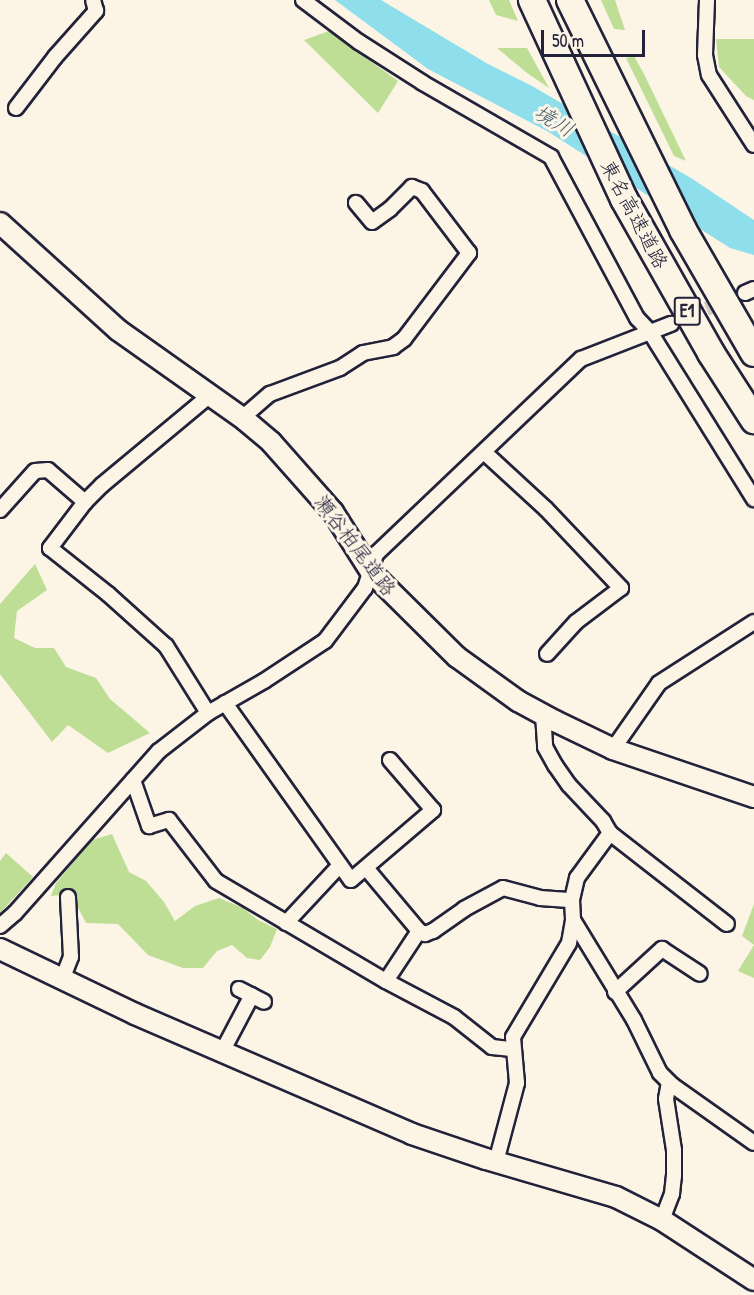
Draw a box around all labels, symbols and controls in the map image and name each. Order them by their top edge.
scale bar [544,18,648,56]
text: 50 m [552,28,584,53]
water label: 境川 [530,99,578,143]
street label: 東名高速道路 [596,155,674,273]
road number: E1 [674,296,700,326]
street label: 瀬谷柏尾道路 [310,490,402,600]

